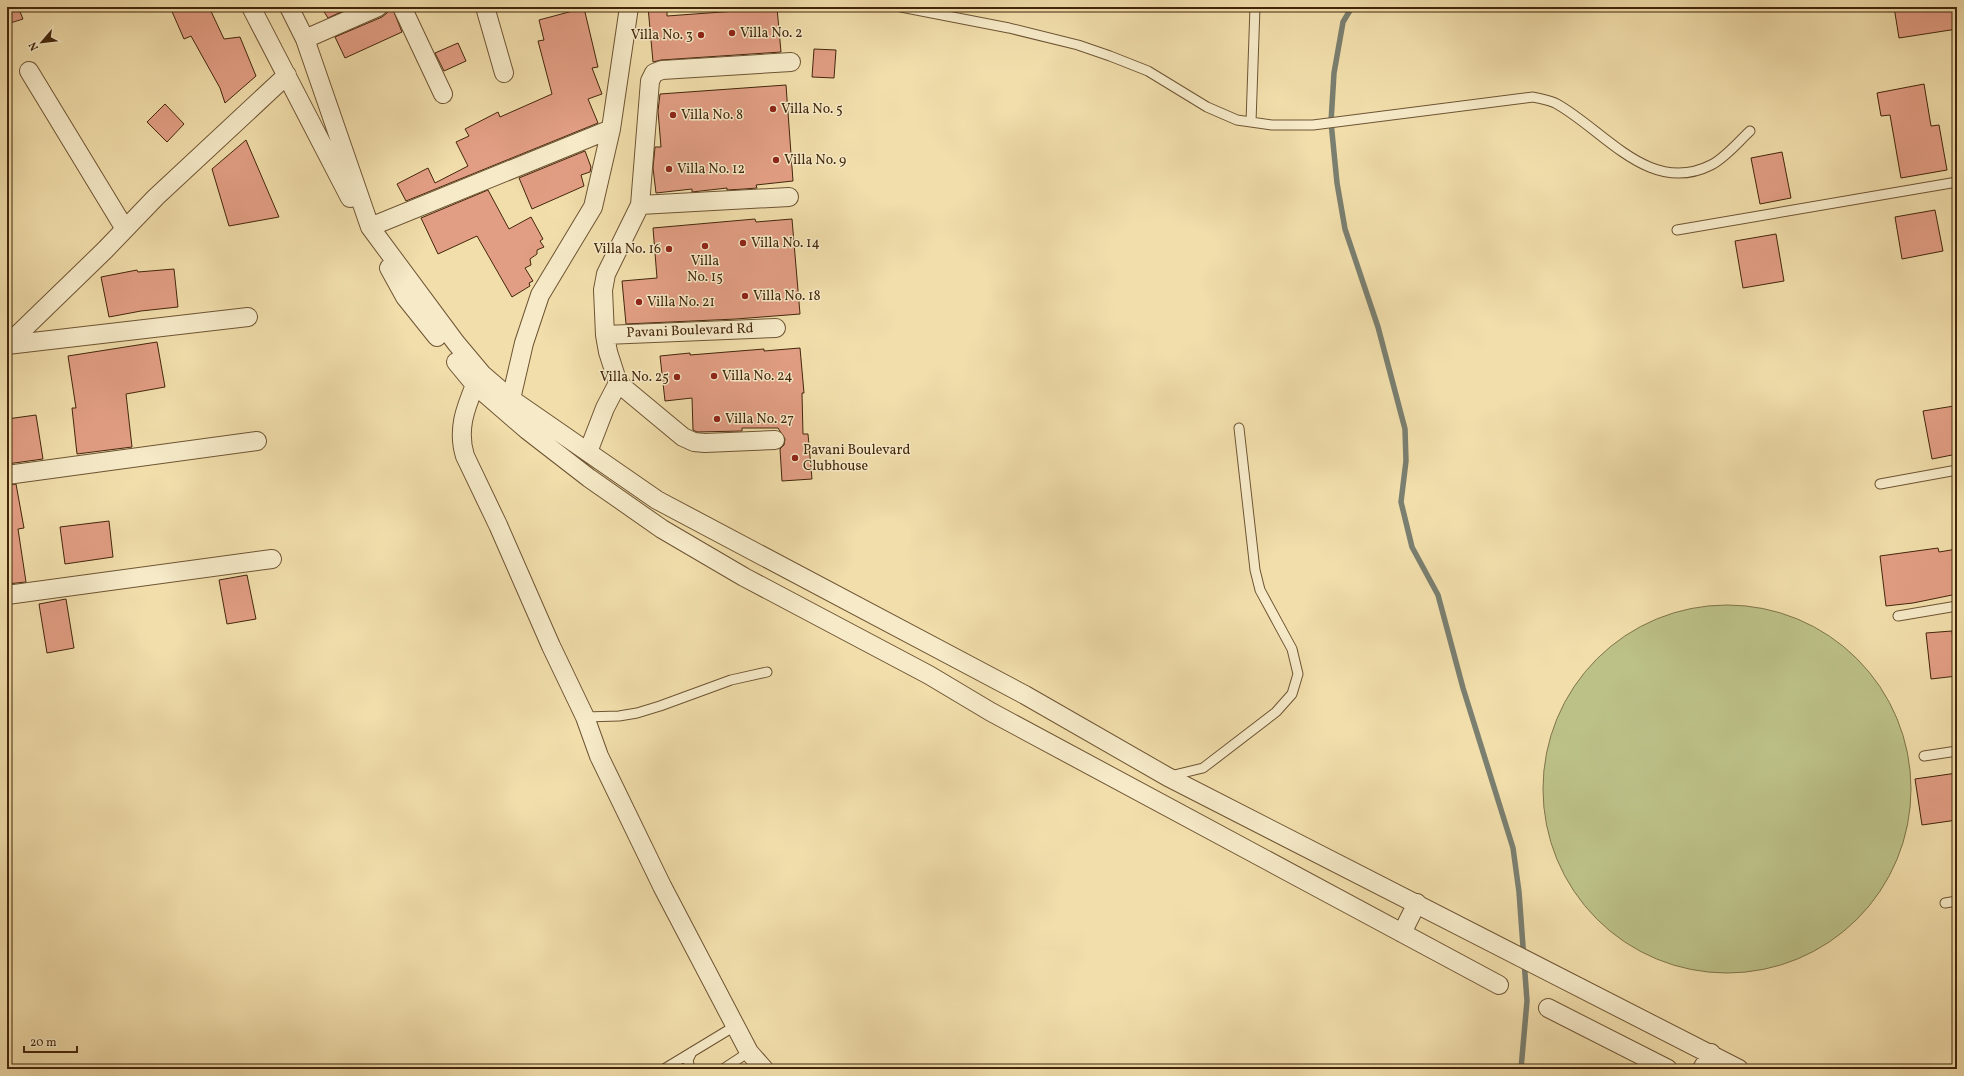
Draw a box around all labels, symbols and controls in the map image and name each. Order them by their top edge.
north arrow [22,22,62,62]
place label: Villa No. 2 [740,24,803,43]
place label: Villa No. 3 [631,26,693,45]
marker: Villa No. 2 [727,28,737,38]
marker: Villa No. 3 [696,30,706,40]
text: N [26,39,43,53]
place label: Villa No. 5 [781,100,843,119]
marker: Villa No. 5 [768,104,778,114]
place label: Villa No. 8 [681,106,743,125]
marker: Villa No. 8 [668,110,678,120]
place label: Villa No. 9 [784,151,846,170]
marker: Villa No. 9 [771,155,781,165]
place label: Villa No. 12 [677,160,745,179]
marker: Villa No. 12 [664,164,674,174]
place label: Villa No. 14 [751,234,820,253]
marker: Villa No. 14 [738,238,748,248]
place label: Villa No. 16 [593,240,661,259]
marker: Villa No. 15 [700,241,710,251]
marker: Villa No. 16 [664,244,674,254]
place label: Villa No. 15 [687,252,723,287]
place label: Villa No. 18 [753,287,821,306]
marker: Villa No. 18 [740,291,750,301]
place label: Villa No. 21 [647,293,715,312]
marker: Villa No. 21 [634,297,644,307]
street label: Pavani Boulevard Rd [626,319,754,343]
place label: Villa No. 24 [722,367,793,386]
place label: Villa No. 25 [600,368,669,387]
marker: Villa No. 24 [709,371,719,381]
marker: Villa No. 25 [672,372,682,382]
place label: Villa No. 27 [725,410,794,429]
marker: Villa No. 27 [712,414,722,424]
place label: Pavani Boulevard Clubhouse [803,441,910,476]
marker: Pavani Boulevard Clubhouse [790,453,800,463]
scale bar [24,1028,77,1054]
text: 20 m [30,1035,57,1051]

